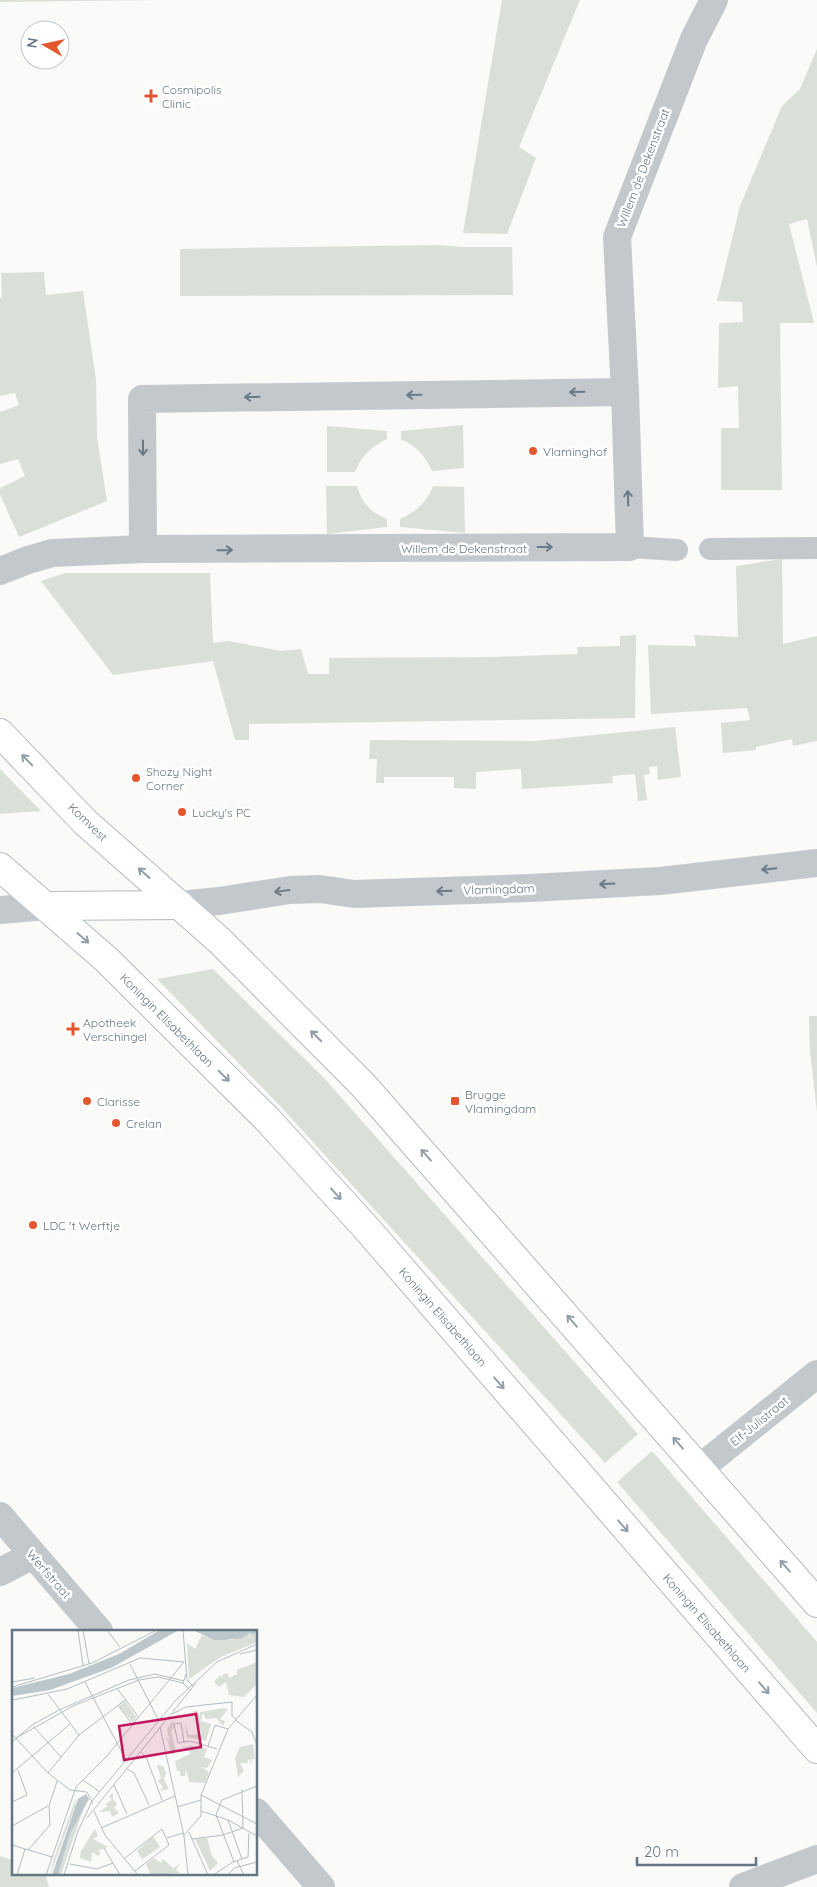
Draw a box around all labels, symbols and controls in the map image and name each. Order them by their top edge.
north arrow [20,20,70,70]
text: N [22,36,42,49]
place label: Cosmipolis Clinic [162,82,222,111]
marker: Cosmipolis Clinic [144,89,158,103]
street label: Willem de Dekenstraat [613,106,673,230]
one-way arrow [569,388,585,397]
one-way arrow [407,390,423,400]
one-way arrow [244,392,260,402]
one-way arrow [138,439,147,455]
place label: Vlaminghof [543,444,608,459]
marker: Vlaminghof [527,445,539,457]
one-way arrow [624,490,633,506]
street label: Willem de Dekenstraat [401,541,527,556]
one-way arrow [536,542,553,552]
one-way arrow [216,545,233,555]
one-way arrow [21,754,33,766]
place label: Shozy Night Corner [146,764,212,793]
marker: Shozy Night Corner [130,772,142,784]
street label: Komvest [65,800,111,844]
place label: Lucky's PC [192,805,251,820]
marker: Lucky's PC [176,806,188,818]
one-way arrow [761,864,777,874]
one-way arrow [137,867,150,878]
one-way arrow [599,879,615,888]
street label: Vlamingdam [463,880,535,898]
one-way arrow [275,886,291,896]
one-way arrow [437,886,453,896]
one-way arrow [76,933,89,944]
street label: Koningin Elisabethlaan [117,970,217,1070]
place label: Apotheek Verschingel [83,1015,147,1044]
marker: Apotheek Verschingel [67,1023,79,1035]
one-way arrow [310,1031,322,1043]
one-way arrow [218,1070,230,1082]
place label: Brugge Vlamingdam [465,1087,536,1116]
place label: Clarisse [97,1094,140,1109]
marker: Clarisse [81,1095,93,1107]
marker: Brugge Vlamingdam [449,1095,461,1107]
place label: Crelan [126,1116,162,1131]
marker: Crelan [110,1117,122,1129]
one-way arrow [420,1149,432,1162]
one-way arrow [330,1188,341,1201]
place label: LDC 't Werftje [43,1218,120,1233]
marker: LDC 't Werftje [27,1219,39,1231]
street label: Koningin Elisabethlaan [396,1264,490,1370]
one-way arrow [566,1314,577,1327]
one-way arrow [494,1376,505,1389]
street label: Elf-Julistraat [727,1393,791,1449]
one-way arrow [673,1437,684,1450]
one-way arrow [617,1519,628,1532]
street label: Werfstraat [24,1546,74,1602]
one-way arrow [780,1560,791,1573]
street label: Koningin Elisabethlaan [660,1570,754,1676]
inset map [12,1630,258,1874]
one-way arrow [758,1681,769,1694]
scale bar [637,1834,756,1866]
text: 20 m [644,1842,679,1861]

